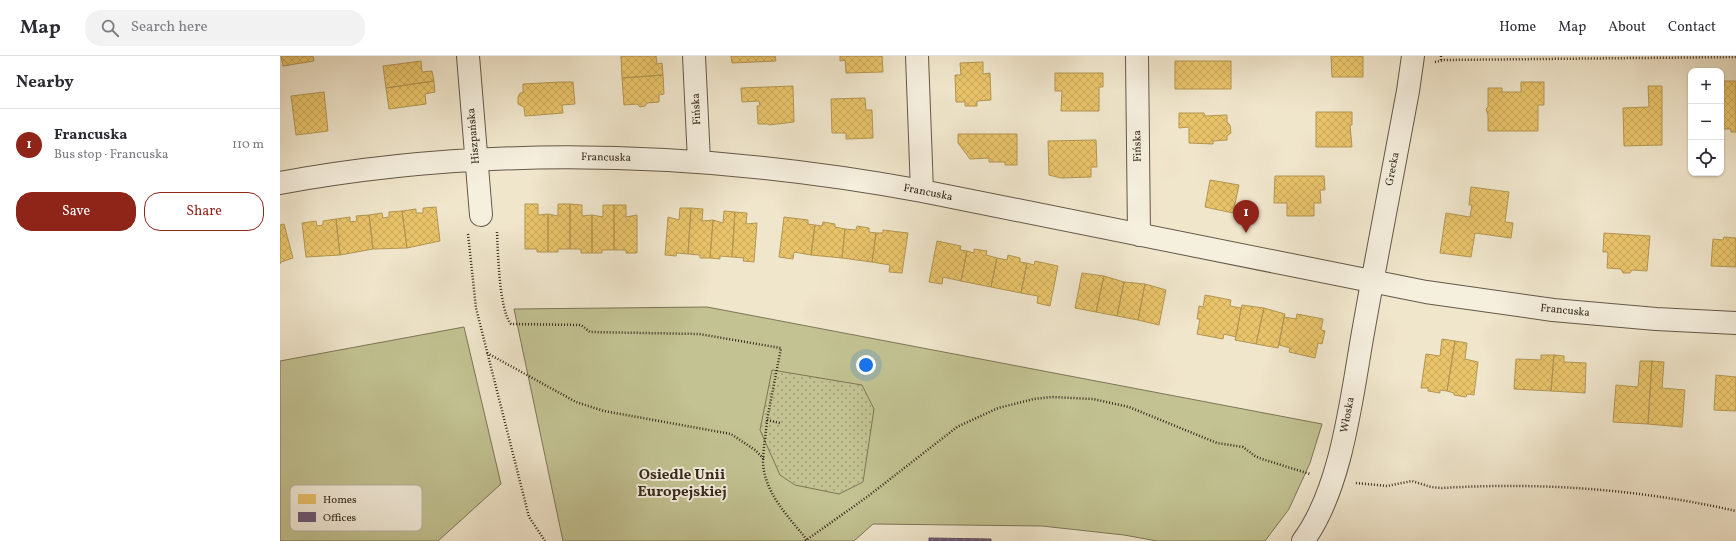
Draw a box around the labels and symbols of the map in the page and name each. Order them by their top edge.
street label: Fińska [689,92,705,125]
street label: Hiszpańska [464,107,484,165]
street label: Fińska [1130,129,1146,162]
street label: Francuska [581,150,632,166]
street label: Grecka [1382,150,1404,187]
street label: Francuska [902,181,954,205]
pin: 1 [1233,200,1259,233]
street label: Francuska [1539,301,1591,321]
your location [856,355,876,375]
street label: Włoska [1337,395,1359,434]
district label: Osiedle Unii Europejskiej [637,465,727,503]
legend [290,485,422,531]
text: Homes [323,493,357,508]
text: Offices [323,511,357,526]

